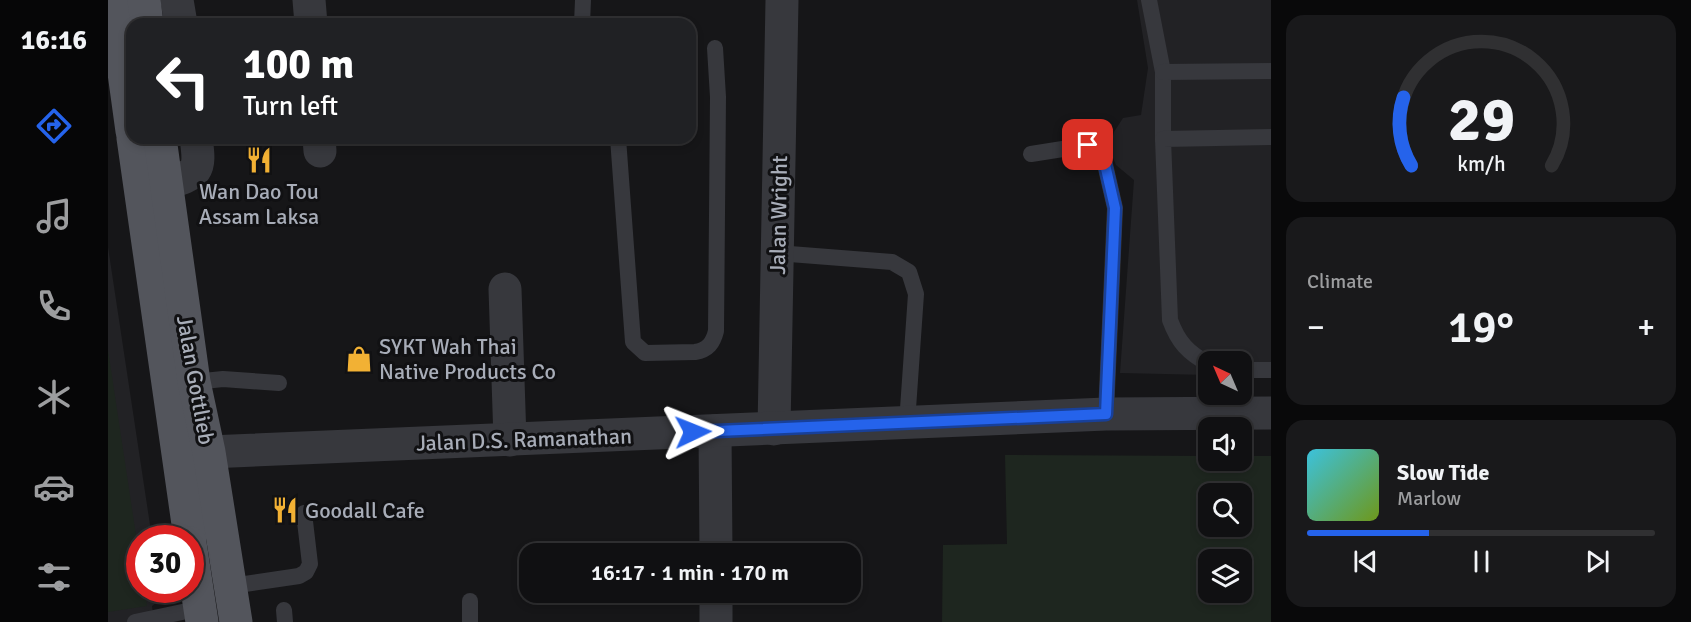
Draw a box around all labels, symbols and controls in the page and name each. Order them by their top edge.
text: 16:16 [21,24,87,57]
text: 100 m [243,39,354,90]
icon: left [144,42,222,120]
text: 29 [1447,81,1515,158]
text: Turn left [243,90,338,123]
icon: directions [33,105,75,147]
pin [1062,119,1113,170]
icon: arrive [1071,128,1104,161]
restaurant icon: Wan Dao Tou Assam Laksa [244,145,274,175]
text: km/h [1457,151,1505,177]
street label: Jalan Wright [764,155,793,275]
place label: Wan Dao Tou Assam Laksa [199,178,319,230]
icon: music [33,195,75,237]
text: Climate [1307,269,1373,294]
icon: phone [33,285,75,327]
text: 19° [1448,300,1514,355]
text: − [1307,307,1325,348]
text: + [1637,307,1655,348]
street label: Jalan Gottlieb [171,313,220,447]
place label: SYKT Wah Thai Native Products Co [379,333,556,385]
shop icon: SYKT Wah Thai Native Products Co [344,344,374,374]
north arrow [1198,351,1252,405]
map controls [1198,351,1252,603]
icon: climate [33,376,75,418]
position arrow [661,400,725,464]
button: sound [1198,417,1252,471]
street label: Jalan D.S. Ramanathan [416,422,632,457]
text: Slow Tide [1397,459,1489,486]
icon: car [33,466,75,508]
button: search [1198,483,1252,537]
text: Marlow [1397,486,1461,511]
restaurant icon: Goodall Cafe [270,495,300,525]
place label: Goodall Cafe [305,497,425,524]
speed limit sign: 30 [126,525,204,603]
icon: previous [1349,545,1382,578]
icon: pause [1465,545,1498,578]
icon: next [1581,545,1614,578]
button: layers [1198,549,1252,603]
icon: filters [33,556,75,598]
text: 16:17 · 1 min · 170 m [591,559,789,586]

